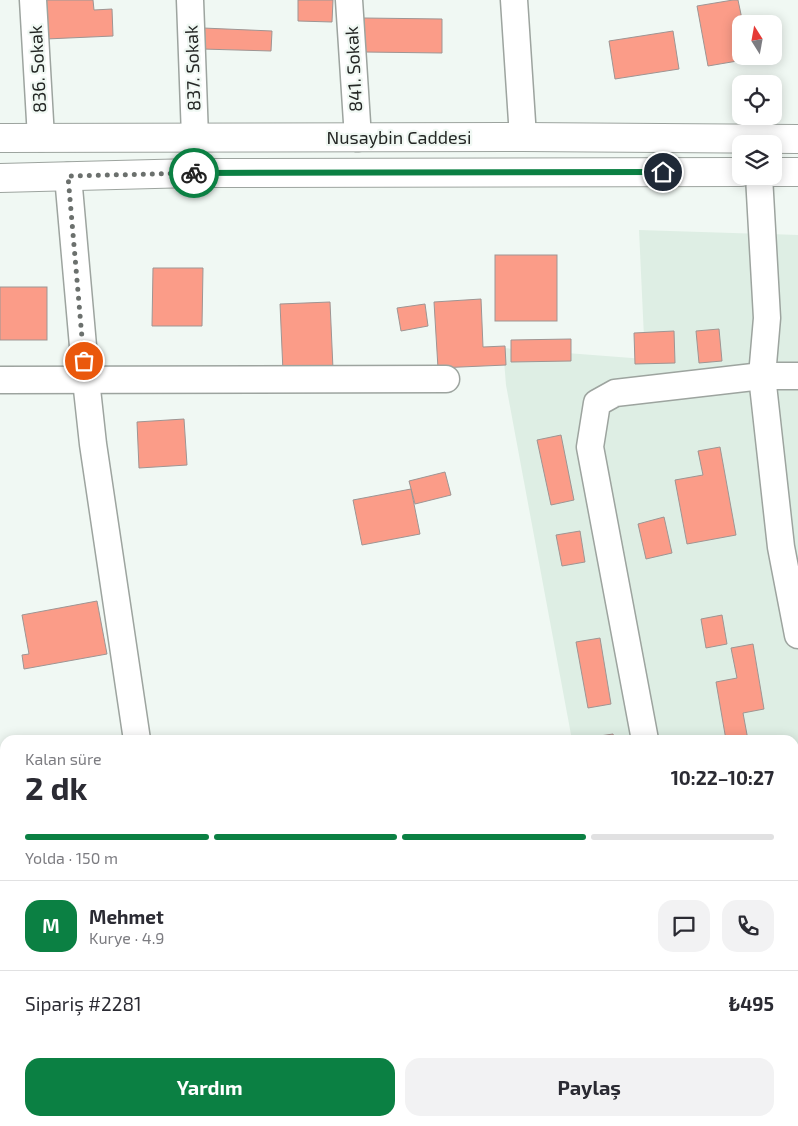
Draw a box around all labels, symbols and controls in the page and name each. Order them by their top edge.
north arrow [732,15,782,65]
map controls [732,15,782,185]
street label: 836. Sokak [24,25,50,113]
street label: 837. Sokak [180,25,204,111]
street label: 841. Sokak [340,26,366,112]
button: locate [732,75,782,125]
street label: Nusaybin Caddesi [327,126,471,148]
button: layers [732,135,782,185]
courier [169,148,219,198]
pin [642,151,684,193]
icon: home [649,158,677,186]
icon: bike [180,159,208,187]
pin [63,340,105,382]
icon: bag [70,347,98,375]
text: Kalan süre [25,749,102,768]
text: 10:22–10:27 [671,766,774,789]
text: 2 dk [25,768,88,806]
text: Yolda · 150 m [25,848,118,867]
button: chat [658,900,710,952]
button: phone [722,900,774,952]
text: Mehmet [89,905,164,928]
text: M [42,914,60,937]
text: Kurye · 4.9 [89,928,164,947]
text: Sipariş #2281 [25,992,142,1015]
text: ₺495 [729,992,774,1015]
button: Yardım [25,1058,395,1116]
button: Paylaş [405,1058,774,1116]

